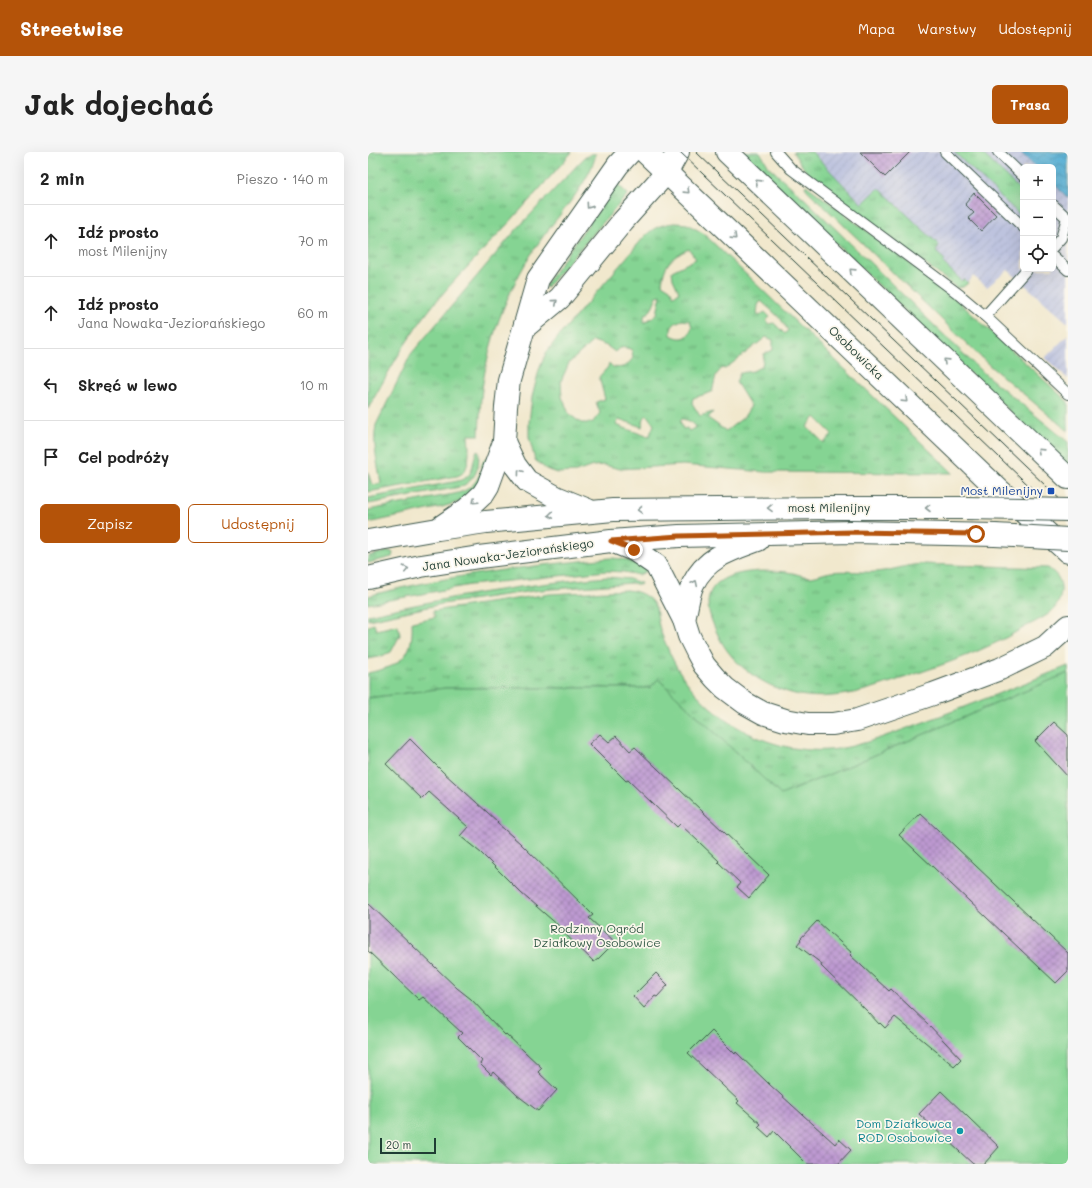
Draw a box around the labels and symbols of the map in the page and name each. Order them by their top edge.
one-way arrow [755,179,763,186]
one-way arrow [682,186,690,194]
one-way arrow [587,202,594,209]
one-way arrow [729,232,737,239]
one-way arrow [849,269,857,276]
one-way arrow [550,299,557,306]
street label: Osobowicka [826,322,888,383]
one-way arrow [943,359,951,366]
one-way arrow [900,395,908,403]
one-way arrow [1037,449,1045,456]
one-way arrow [518,470,525,477]
place label: Most Milenijny [960,482,1043,498]
marker: Most Milenijny [1046,486,1056,496]
one-way arrow [473,497,480,504]
street label: most Milenijny [788,499,870,515]
one-way arrow [767,504,773,512]
one-way arrow [925,504,931,512]
one-way arrow [637,506,643,514]
one-way arrow [548,511,554,520]
route start [967,525,985,543]
street label: Jana Nowaka-Jeziorańskiego [421,534,594,574]
route end [625,541,643,559]
one-way arrow [403,566,409,574]
one-way arrow [690,580,698,587]
park label: Rodzinny Ogród Działkowy Osobowice [533,920,661,950]
place label: Dom Działkowca ROD Osobowice [856,1115,952,1145]
marker: Dom Działkowca ROD Osobowice [955,1126,965,1136]
scale bar [380,1136,436,1155]

